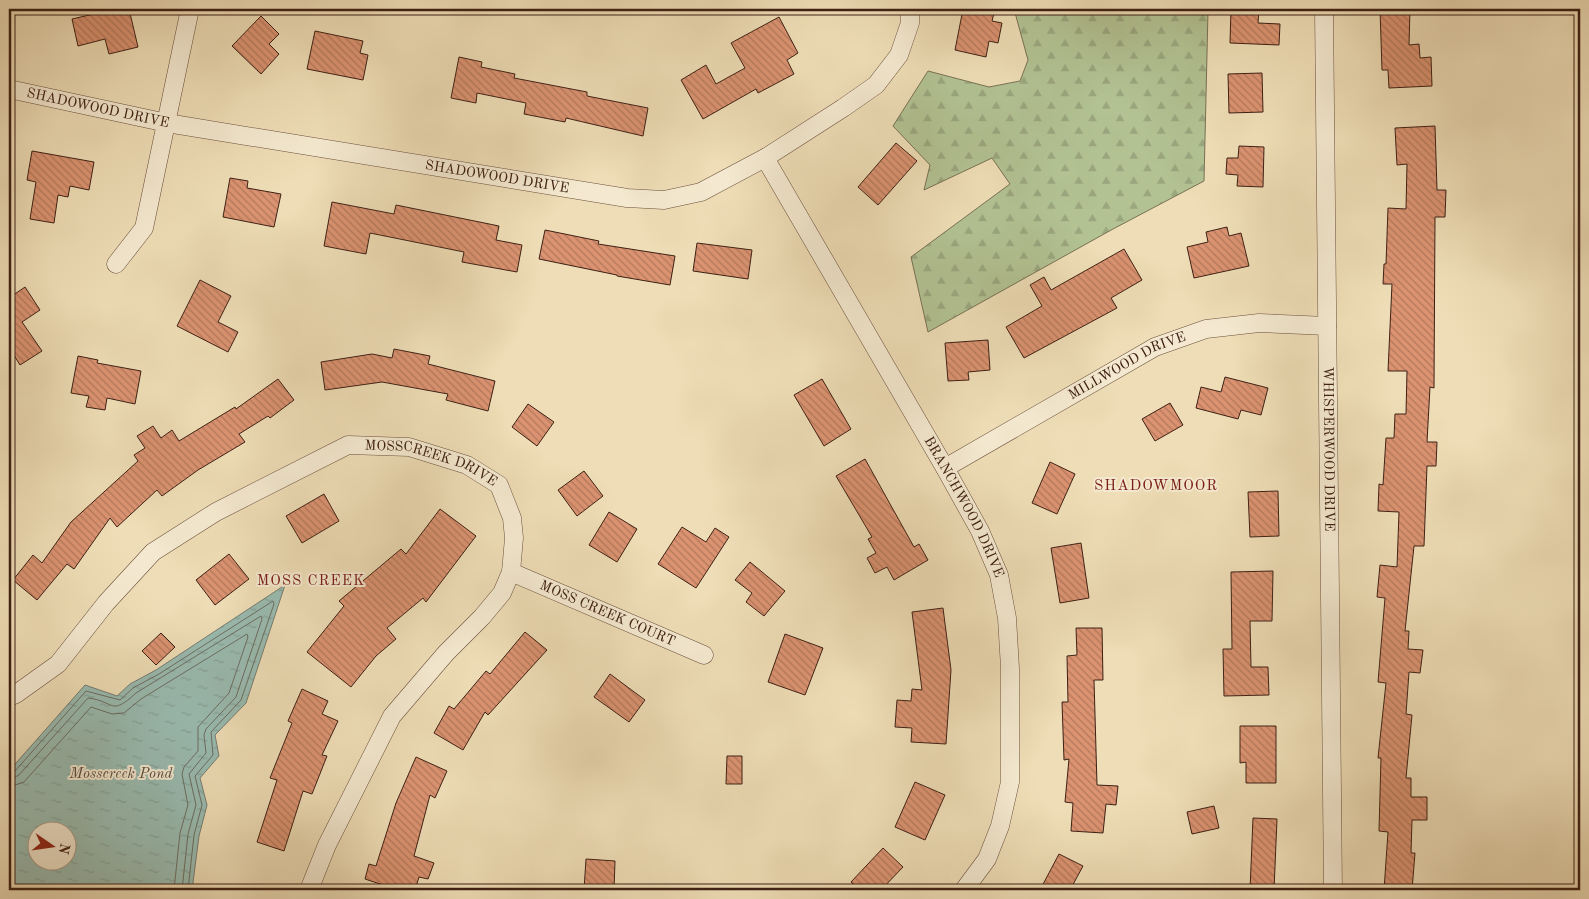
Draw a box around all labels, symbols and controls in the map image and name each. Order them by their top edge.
street label: SHADOWOOD DRIVE [25,86,171,130]
street label: SHADOWOOD DRIVE [424,158,570,195]
street label: MILLWOOD DRIVE [1066,330,1188,402]
street label: WHISPERWOOD DRIVE [1321,366,1336,532]
street label: BRANCHWOOD DRIVE [921,434,1006,580]
street label: MOSSCREEK DRIVE [364,439,500,489]
district label: SHADOWMOOR [1094,479,1218,494]
district label: MOSS CREEK [257,574,365,589]
street label: MOSS CREEK COURT [538,578,677,649]
water label: Mosscreek Pond [69,767,173,782]
north arrow [28,822,78,872]
text: N [56,842,72,856]

